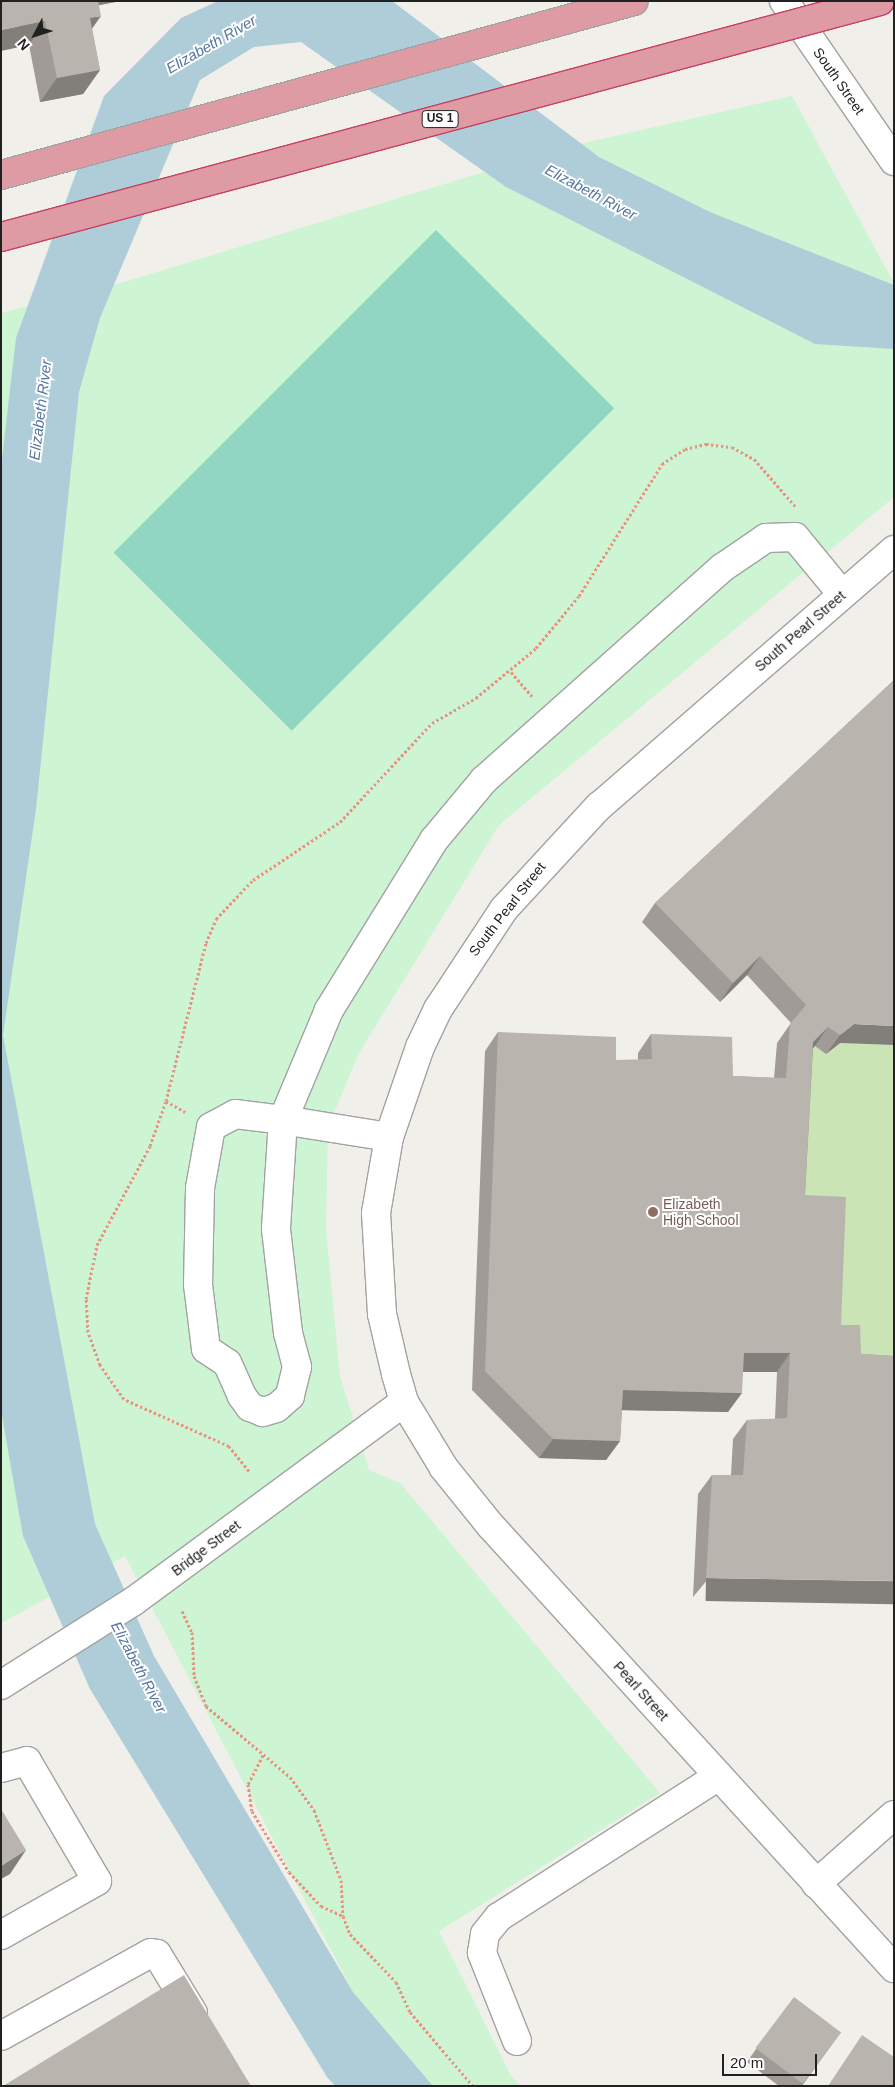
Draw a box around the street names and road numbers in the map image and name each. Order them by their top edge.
street label: South Street [810,44,868,118]
road number: US 1 [421,110,459,128]
street label: South Pearl Street [751,587,849,675]
street label: South Pearl Street [465,859,549,959]
street label: Bridge Street [168,1517,244,1579]
street label: Pearl Street [610,1658,672,1724]

